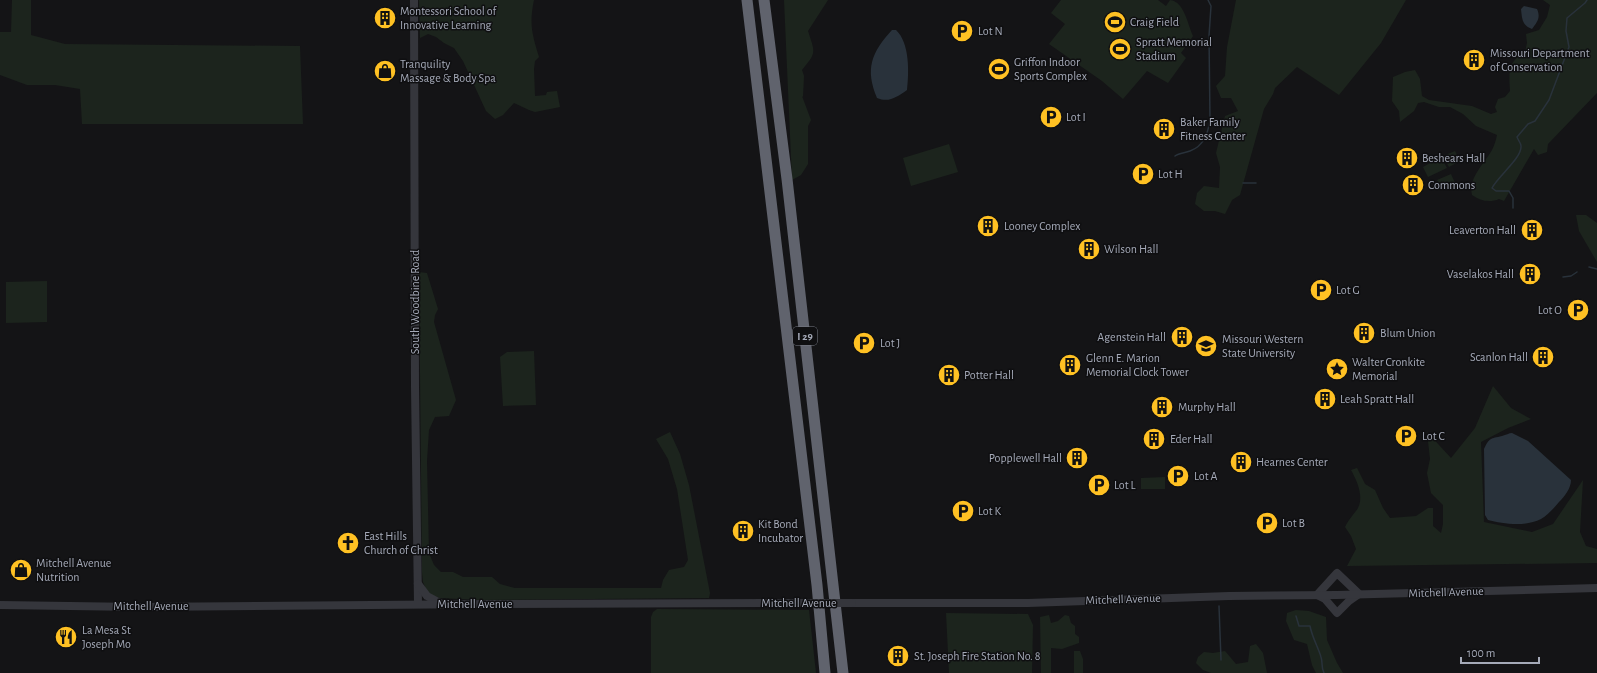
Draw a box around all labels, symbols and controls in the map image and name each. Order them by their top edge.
building icon: Montessori School of Innovative Learning [372,5,398,31]
place label: Montessori School of Innovative Learning [400,5,497,31]
sports icon: Craig Field [1102,9,1128,35]
place label: Craig Field [1130,16,1179,28]
parking icon: Lot N [949,18,975,44]
place label: Lot N [978,25,1003,37]
sports icon: Spratt Memorial Stadium [1107,36,1133,62]
place label: Spratt Memorial Stadium [1136,36,1212,62]
building icon: Missouri Department of Conservation [1461,47,1487,73]
place label: Missouri Department of Conservation [1490,47,1590,73]
sports icon: Griffon Indoor Sports Complex [986,56,1012,82]
place label: Griffon Indoor Sports Complex [1014,56,1087,82]
shop icon: Tranquility Massage & Body Spa [372,58,398,84]
place label: Tranquility Massage & Body Spa [400,58,496,85]
parking icon: Lot I [1038,104,1064,130]
place label: Lot I [1066,111,1086,123]
building icon: Baker Family Fitness Center [1151,116,1177,142]
place label: Baker Family Fitness Center [1180,116,1245,142]
building icon: Beshears Hall [1394,145,1420,171]
place label: Beshears Hall [1422,152,1485,164]
parking icon: Lot H [1130,161,1156,187]
place label: Lot H [1158,168,1183,180]
building icon: Commons [1400,172,1426,198]
place label: Commons [1428,179,1475,191]
building icon: Looney Complex [975,213,1001,239]
building icon: Leaverton Hall [1519,217,1545,243]
place label: Looney Complex [1004,220,1081,233]
place label: Leaverton Hall [1449,224,1516,236]
building icon: Wilson Hall [1076,236,1102,262]
place label: Wilson Hall [1104,243,1158,255]
street label: South Woodbine Road [409,250,421,354]
building icon: Vaselakos Hall [1517,261,1543,287]
place label: Vaselakos Hall [1447,268,1514,280]
parking icon: Lot G [1308,277,1334,303]
place label: Lot G [1336,284,1360,296]
parking icon: Lot O [1565,297,1591,323]
place label: Lot O [1538,304,1562,316]
building icon: Blum Union [1351,320,1377,346]
building icon: Agenstein Hall [1169,324,1195,350]
road number: I 29 [793,327,817,345]
place label: Blum Union [1380,327,1435,339]
parking icon: Lot J [851,330,877,356]
place label: Agenstein Hall [1097,331,1166,343]
school or university icon: Missouri Western State University [1193,333,1219,359]
place label: Missouri Western State University [1222,333,1303,360]
place label: Lot J [880,337,900,349]
building icon: Scanlon Hall [1530,344,1556,370]
place label: Scanlon Hall [1470,351,1528,363]
building icon: Glenn E. Marion Memorial Clock Tower [1057,352,1083,378]
place label: Glenn E. Marion Memorial Clock Tower [1086,352,1189,378]
place icon: Walter Cronkite Memorial [1324,356,1350,382]
place label: Walter Cronkite Memorial [1352,356,1425,382]
building icon: Potter Hall [936,362,962,388]
place label: Potter Hall [964,369,1014,381]
building icon: Leah Spratt Hall [1312,386,1338,412]
place label: Leah Spratt Hall [1340,393,1414,405]
building icon: Murphy Hall [1149,394,1175,420]
place label: Murphy Hall [1178,401,1236,414]
parking icon: Lot C [1393,423,1419,449]
building icon: Eder Hall [1141,426,1167,452]
place label: Lot C [1422,430,1445,442]
place label: Eder Hall [1170,433,1213,445]
building icon: Popplewell Hall [1064,445,1090,471]
building icon: Hearnes Center [1228,449,1254,475]
place label: Popplewell Hall [989,452,1062,464]
place label: Hearnes Center [1256,456,1328,468]
parking icon: Lot A [1165,463,1191,489]
place label: Lot A [1194,470,1218,482]
parking icon: Lot L [1086,472,1112,498]
place label: Lot L [1114,479,1136,491]
parking icon: Lot K [950,498,976,524]
place label: Lot K [978,505,1002,517]
parking icon: Lot B [1254,510,1280,536]
place label: Lot B [1282,517,1305,529]
building icon: Kit Bond Incubator [730,518,756,544]
place label: Kit Bond Incubator [758,518,803,544]
church icon: East Hills Church of Christ [335,530,361,556]
place label: East Hills Church of Christ [364,530,438,556]
shop icon: Mitchell Avenue Nutrition [8,557,34,583]
place label: Mitchell Avenue Nutrition [36,557,111,583]
street label: Mitchell Avenue [1408,585,1484,599]
street label: Mitchell Avenue [1085,592,1161,606]
street label: Mitchell Avenue [761,597,837,609]
street label: Mitchell Avenue [437,598,513,610]
street label: Mitchell Avenue [113,600,189,612]
restaurant icon: La Mesa St Joseph Mo [53,624,79,650]
place label: La Mesa St Joseph Mo [82,624,131,650]
scale bar [1461,639,1539,665]
building icon: St. Joseph Fire Station No. 8 [885,643,911,669]
text: 100 m [1467,647,1495,659]
place label: St. Joseph Fire Station No. 8 [914,650,1041,662]

